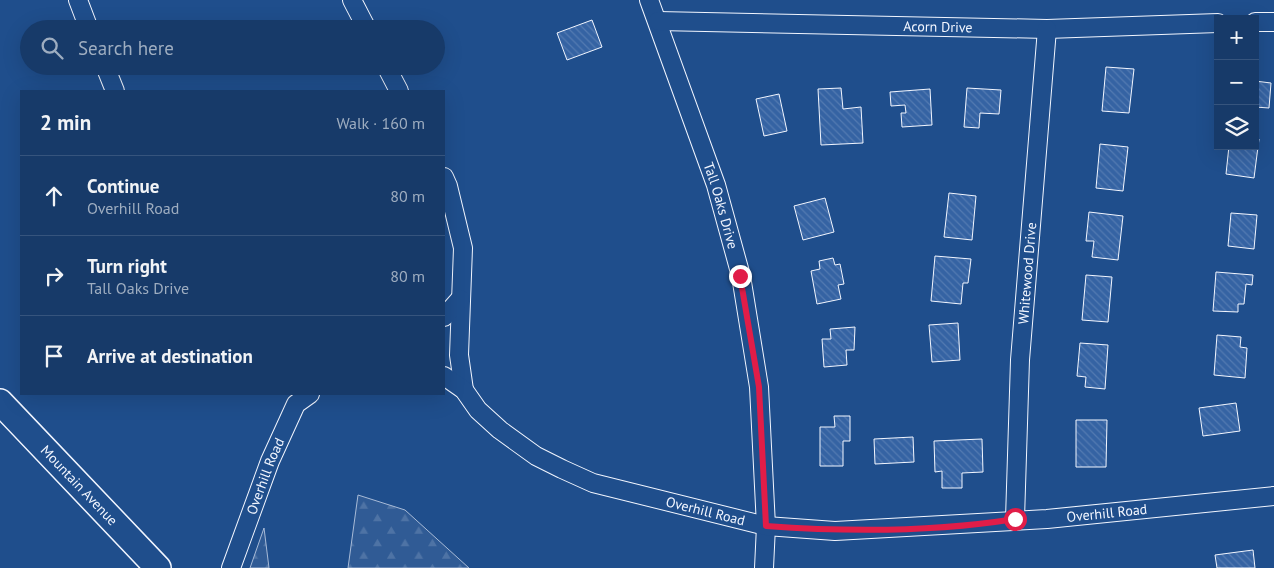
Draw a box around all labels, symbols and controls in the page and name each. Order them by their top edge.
map controls [1214,15,1259,150]
button: + [1214,15,1259,60]
street label: Acorn Drive [903,17,973,36]
search box [20,20,445,75]
icon: search [38,34,66,62]
text: Search here [78,36,174,60]
button: − [1214,60,1259,105]
button: layers [1214,105,1259,150]
text: 2 min [40,109,91,136]
text: Walk · 160 m [336,113,425,133]
street label: Tall Oaks Drive [700,160,742,251]
text: Continue [87,174,159,198]
icon: ahead [40,182,68,210]
text: 80 m [390,186,425,206]
text: Overhill Road [87,198,179,218]
street label: Whitewood Drive [1014,222,1040,325]
text: Turn right [87,254,167,278]
icon: right [40,262,68,290]
route end [729,265,752,288]
text: 80 m [390,266,425,286]
text: Tall Oaks Drive [87,278,189,298]
icon: arrive [40,342,68,370]
text: Arrive at destination [87,344,253,368]
street label: Overhill Road [242,435,288,517]
street label: Mountain Avenue [37,441,122,529]
street label: Overhill Road [664,492,747,529]
street label: Overhill Road [1066,500,1148,526]
route start [1004,508,1027,531]

